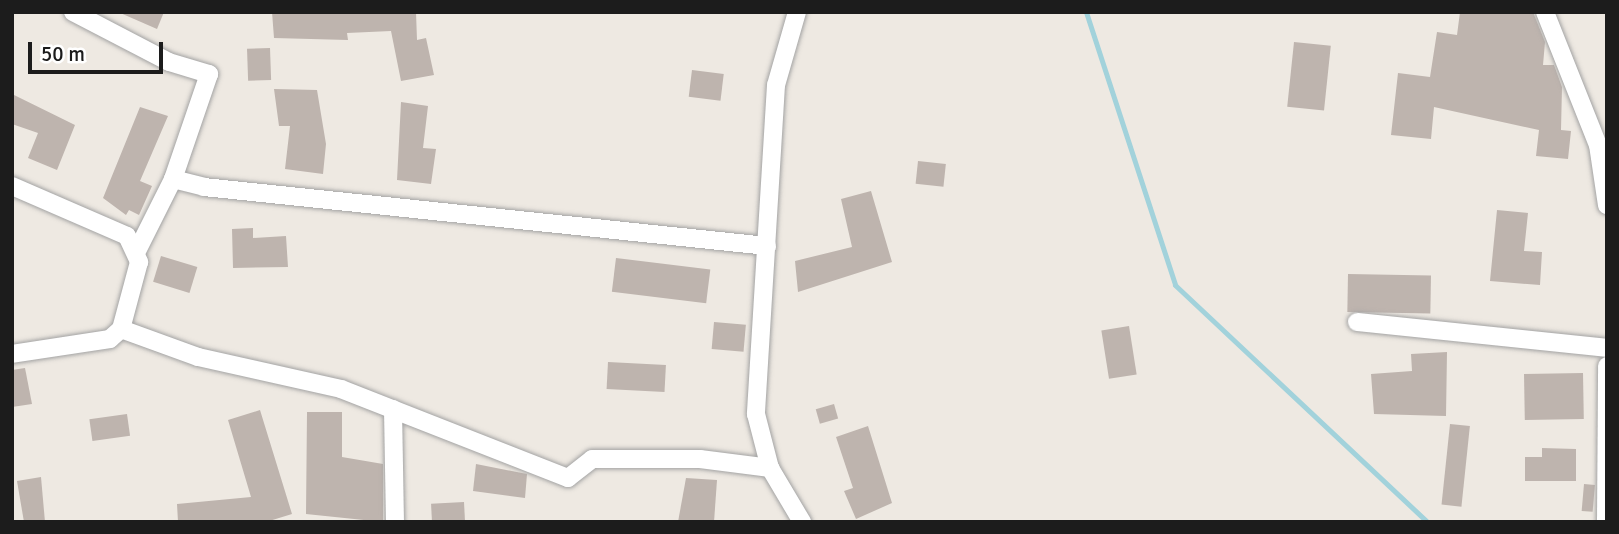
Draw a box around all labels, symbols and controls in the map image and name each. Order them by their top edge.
scale bar [32,28,166,72]
text: 50 m [41,41,85,67]

